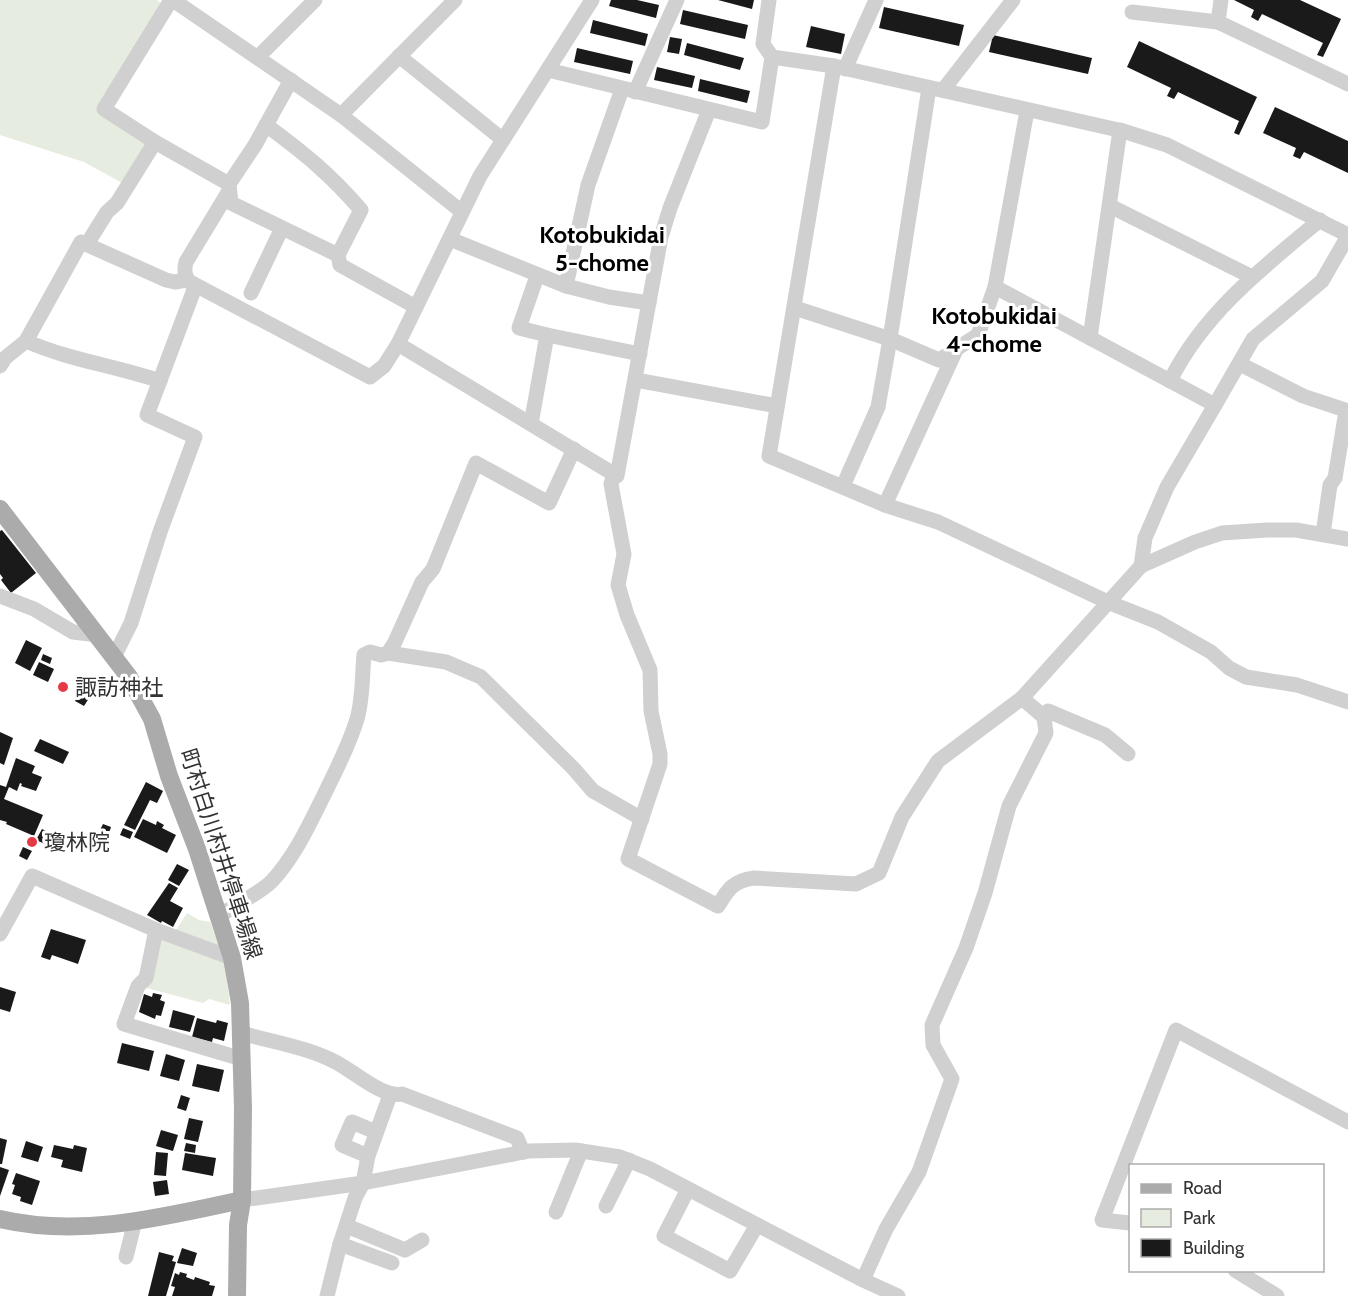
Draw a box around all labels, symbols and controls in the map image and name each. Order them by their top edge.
district label: Kotobukidai 5-chome [539,220,665,277]
district label: Kotobukidai 4-chome [931,301,1057,358]
place label: 諏訪神社 [75,674,163,701]
marker: 諏訪神社 [56,680,70,694]
street label: 町村白川村井停車場線 [174,745,268,963]
place label: 瓊林院 [44,829,110,856]
marker: 瓊林院 [25,835,39,849]
legend [1129,1164,1324,1272]
text: Road [1183,1177,1222,1199]
text: Park [1183,1207,1216,1229]
text: Building [1183,1237,1245,1259]

